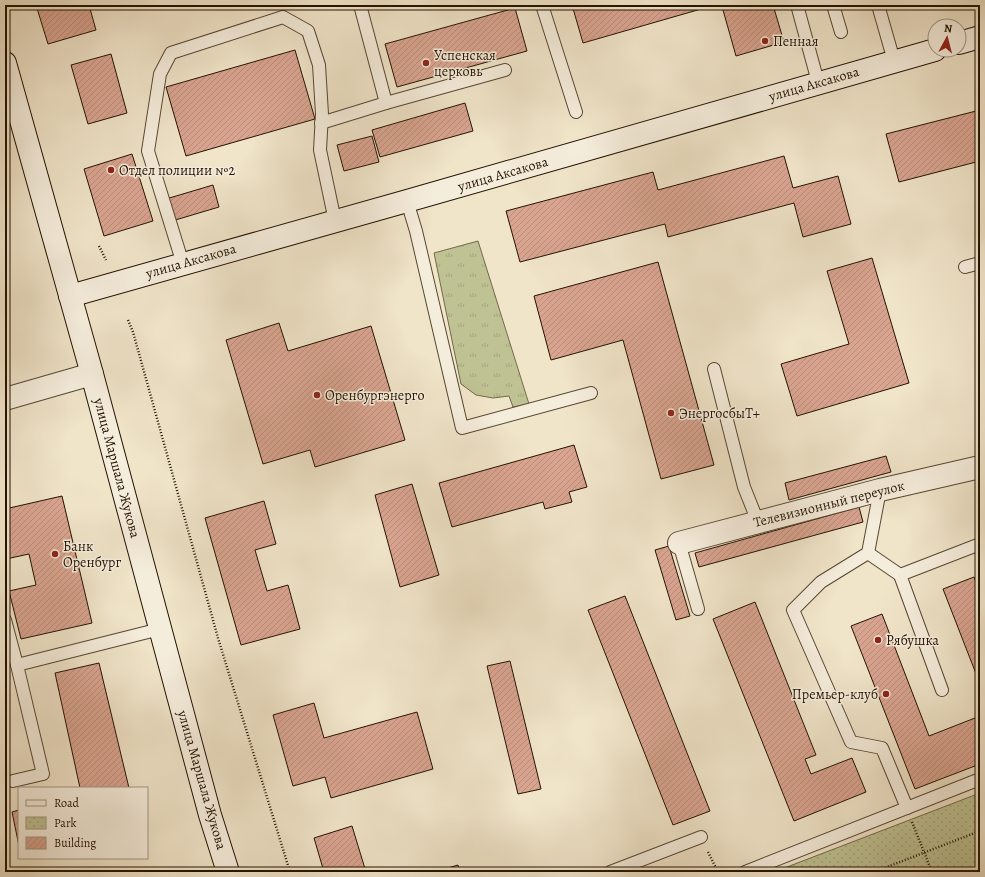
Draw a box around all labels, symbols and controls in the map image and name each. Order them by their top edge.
north arrow [927,18,967,58]
text: N [943,21,953,37]
place label: Пенная [773,32,819,51]
marker: Пенная [760,36,770,46]
place label: Успенская церковь [434,46,496,81]
marker: Успенская церковь [421,58,431,68]
street label: улица Аксакова [766,62,862,106]
street label: улица Аксакова [455,152,551,196]
place label: Отдел полиции №2 [119,161,235,180]
marker: Отдел полиции №2 [106,165,116,175]
street label: улица Аксакова [143,239,239,283]
place label: Оренбургэнерго [325,386,424,405]
marker: Оренбургэнерго [312,390,322,400]
street label: улица Маршала Жукова [89,395,145,541]
place label: ЭнергосбыТ+ [679,404,760,423]
marker: ЭнергосбыТ+ [666,408,676,418]
street label: Телевизионный переулок [751,476,907,532]
place label: Банк Оренбург [63,537,121,572]
marker: Банк Оренбург [50,549,60,559]
place label: Рябушка [886,631,939,650]
marker: Рябушка [873,635,883,645]
place label: Премьер-клуб [792,685,878,704]
marker: Премьер-клуб [881,689,891,699]
street label: улица Маршала Жукова [173,707,231,852]
legend [18,787,148,859]
text: Road [54,795,80,811]
text: Park [54,815,77,831]
text: Building [54,835,96,851]

